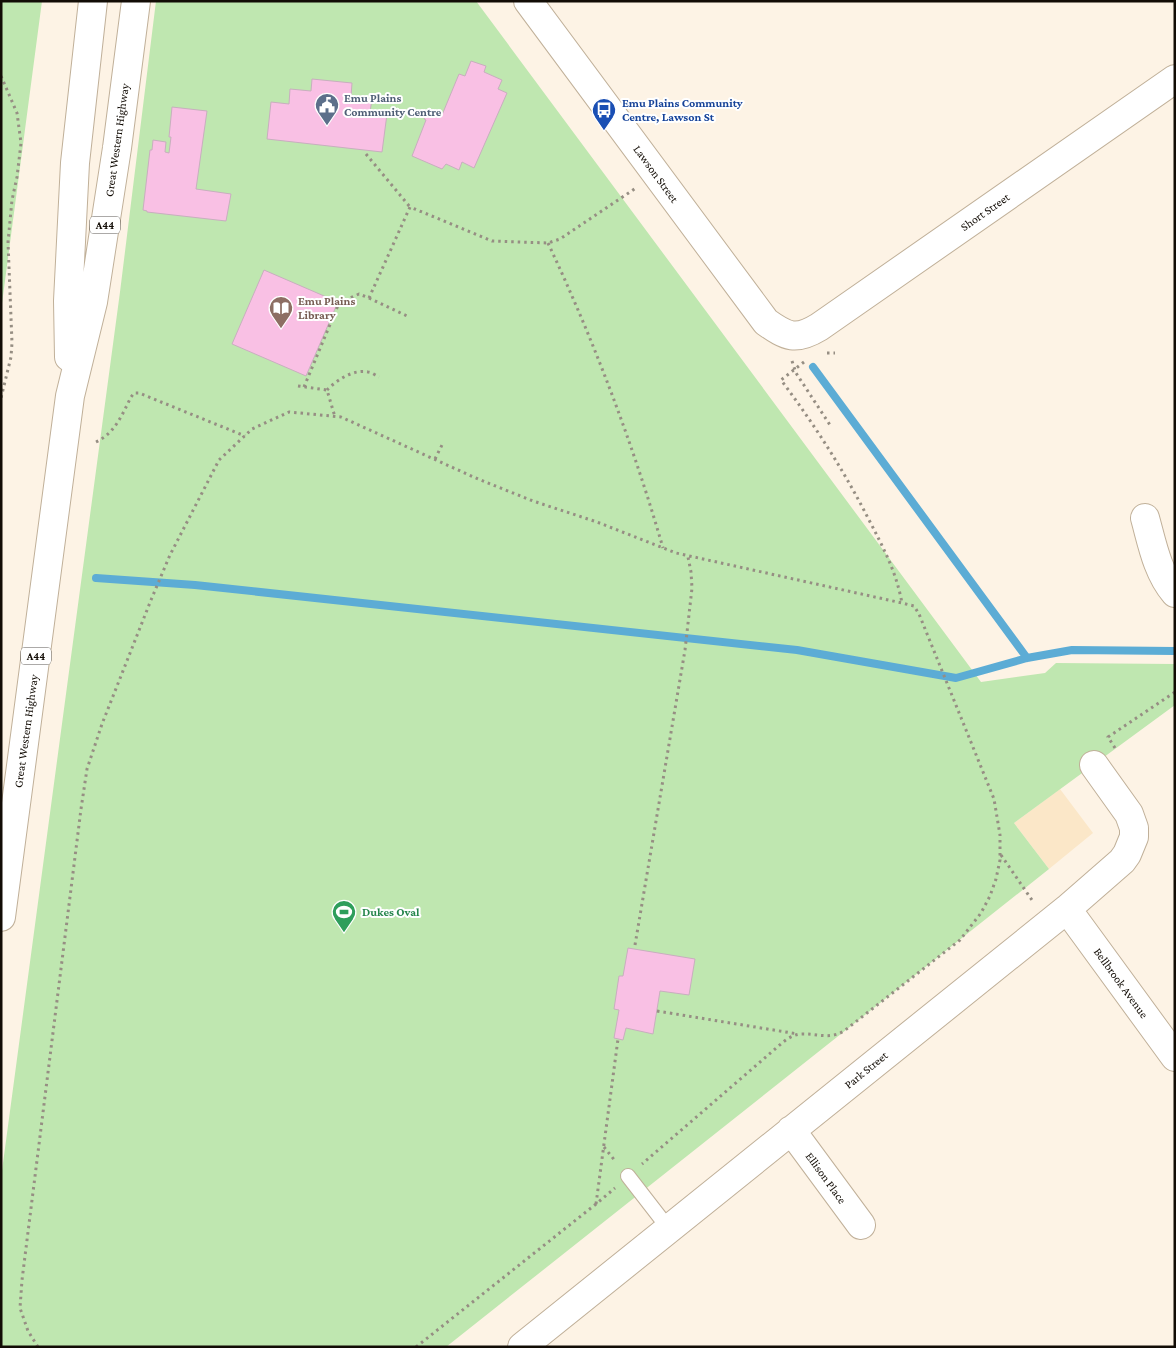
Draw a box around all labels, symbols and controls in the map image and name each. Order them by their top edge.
street label: Great Western Highway [102,82,132,198]
place label: Emu Plains Community Centre [344,91,442,119]
public building icon: Emu Plains Community Centre [314,92,340,126]
place label: Emu Plains Community Centre, Lawson St [622,96,743,124]
bus stop icon: Emu Plains Community Centre, Lawson St [591,97,617,131]
street label: Lawson Street [630,142,682,206]
street label: Short Street [958,189,1013,234]
road number: A44 [90,216,120,234]
place label: Emu Plains Library [298,294,355,322]
library icon: Emu Plains Library [268,295,294,329]
road number: A44 [21,648,51,664]
street label: Great Western Highway [11,673,41,789]
sports icon: Dukes Oval [331,899,357,933]
place label: Dukes Oval [362,905,420,919]
street label: Bellbrook Avenue [1091,945,1151,1021]
street label: Park Street [842,1048,891,1092]
street label: Ellison Place [803,1150,849,1206]

